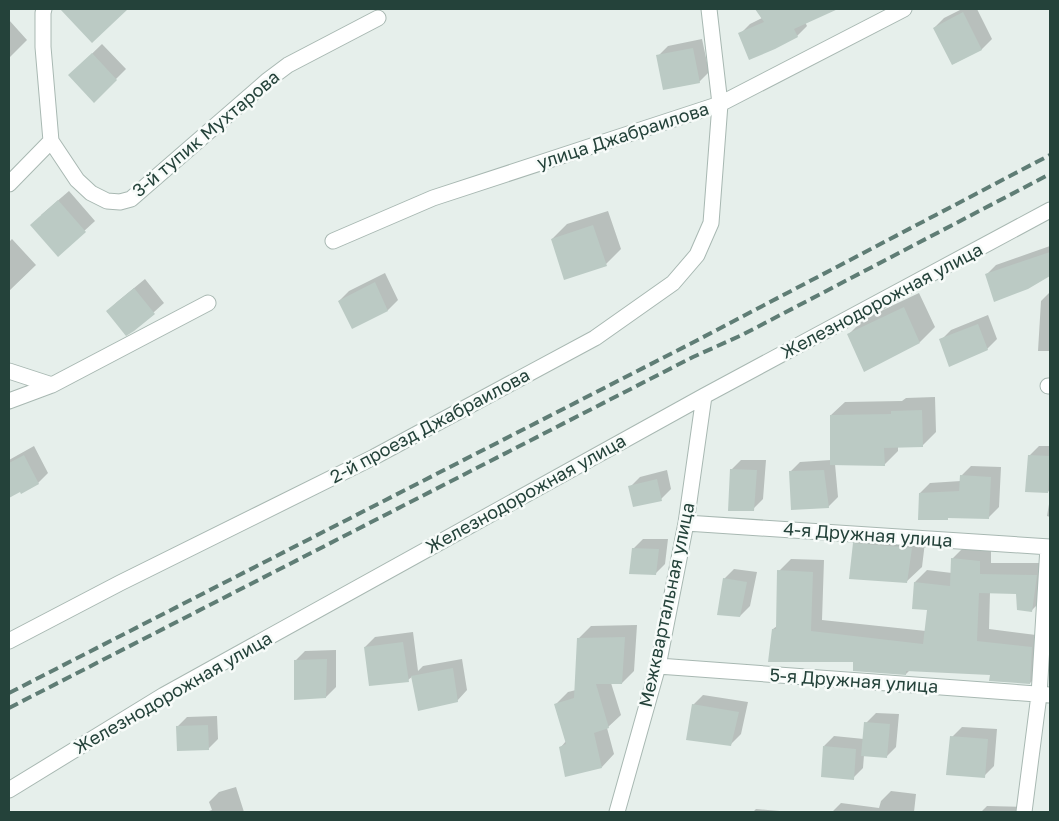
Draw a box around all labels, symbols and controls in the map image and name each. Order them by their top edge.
street label: 3-й тупик Мухтарова [127,65,283,201]
street label: улица Джабраилова [534,97,711,173]
street label: Железнодорожная улица [777,237,986,363]
street label: 2-й проезд Джабраилова [326,363,533,487]
street label: Железнодорожная улица [422,429,629,557]
street label: Межквартальная улица [634,500,698,709]
street label: 4-я Дружная улица [783,517,954,551]
street label: Железнодорожная улица [69,626,276,758]
street label: 5-я Дружная улица [769,663,939,697]

